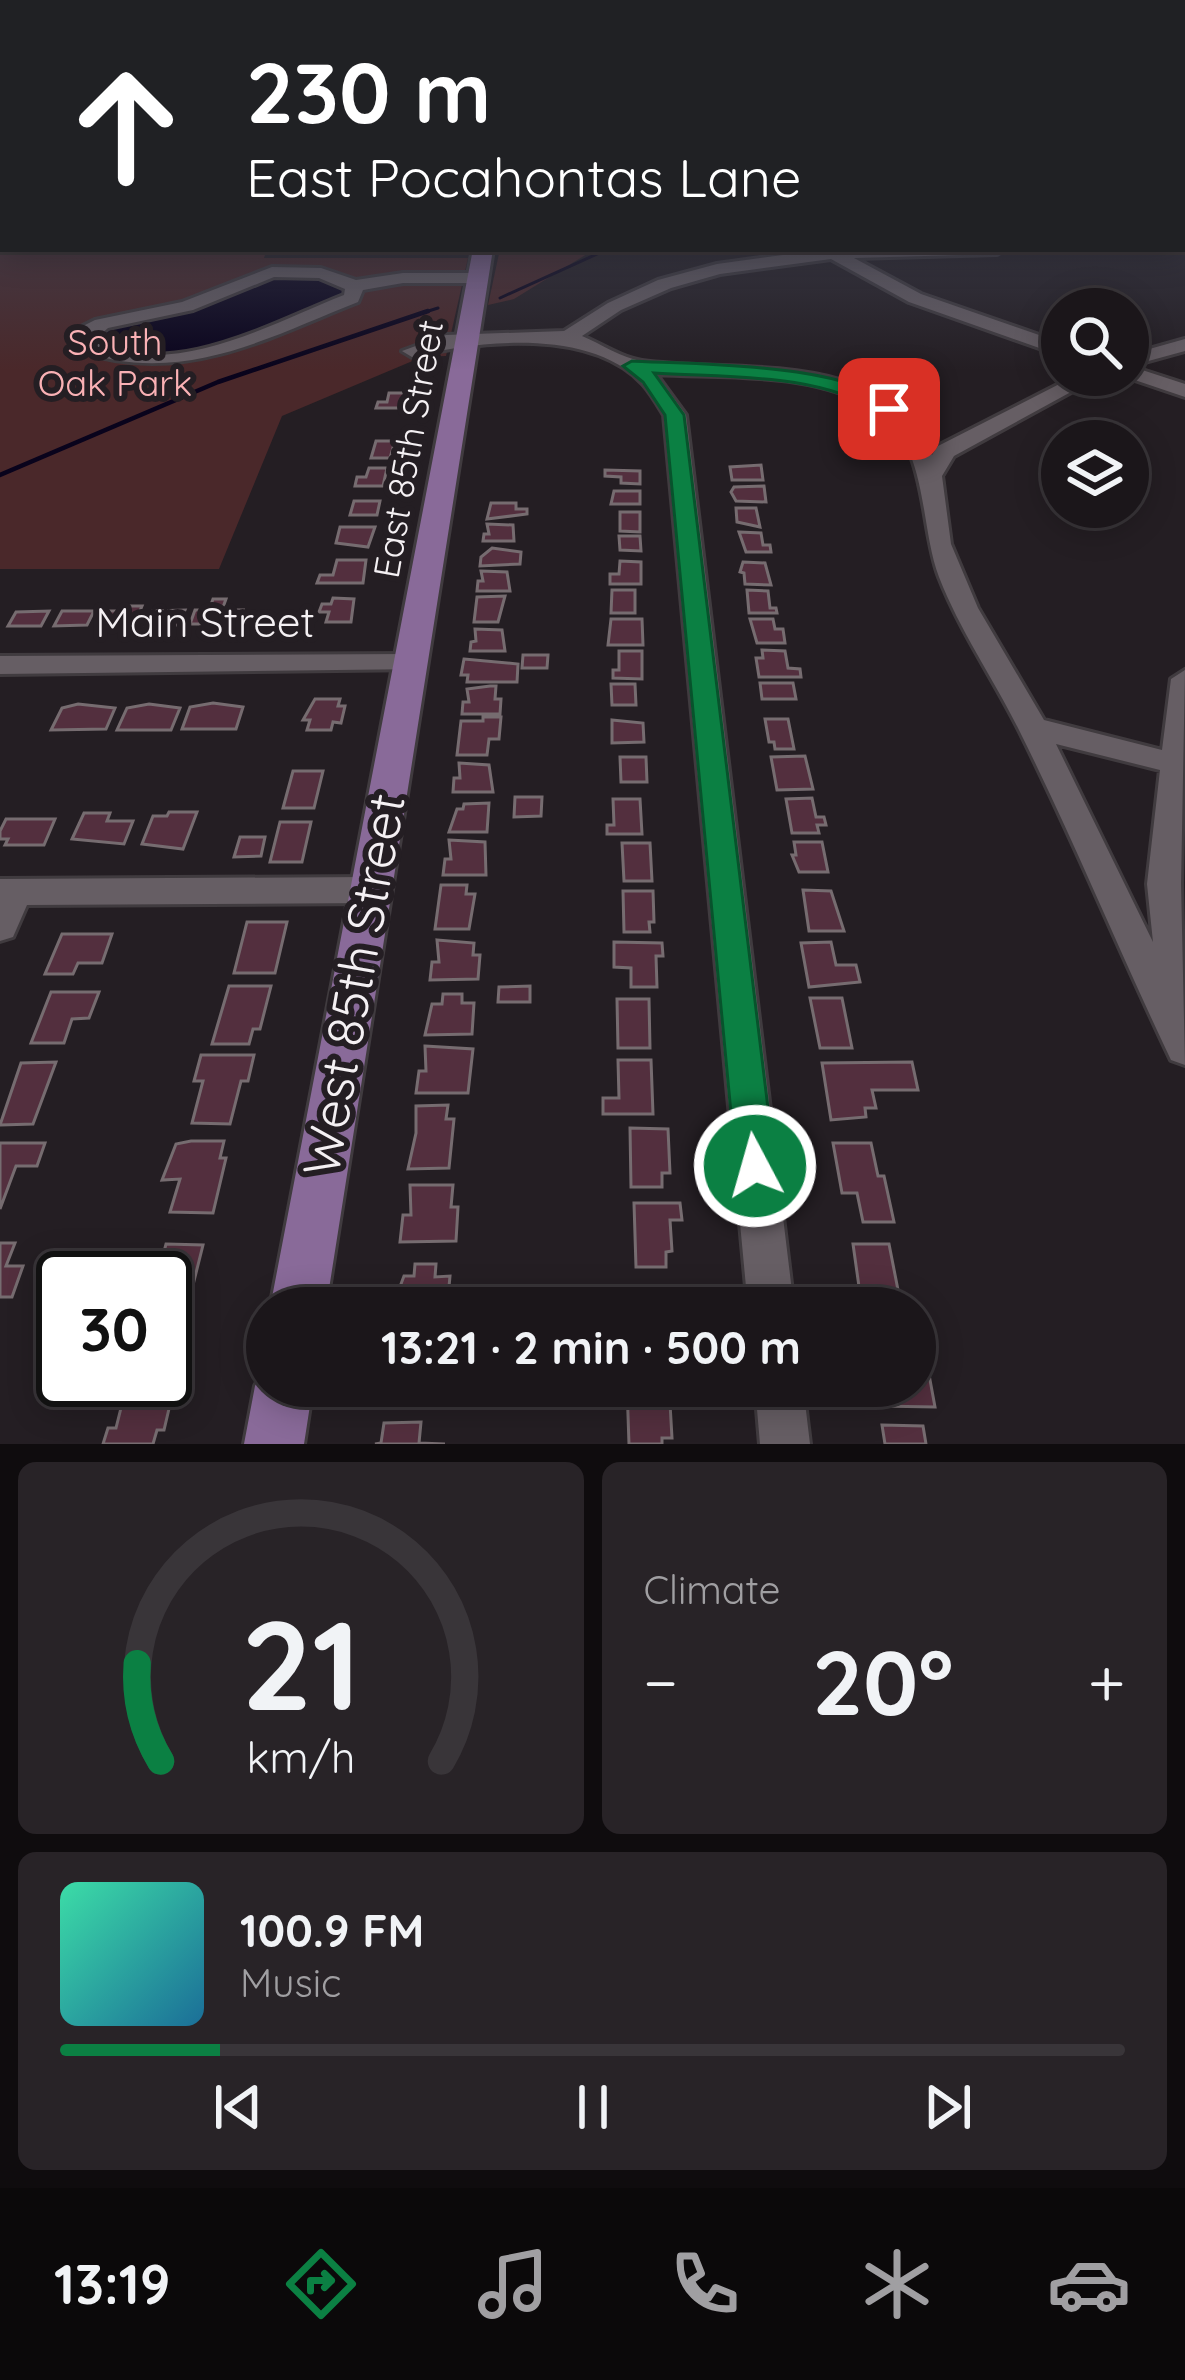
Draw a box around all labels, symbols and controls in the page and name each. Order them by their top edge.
text: 230 m [246,39,491,144]
icon: ahead [48,48,204,204]
text: East Pocahontas Lane [246,143,802,211]
map controls [1041,288,1149,528]
button: search [1041,288,1149,396]
street label: East 85th Street [363,316,452,581]
park label: South Oak Park [38,319,192,405]
pin [838,358,940,460]
icon: arrive [856,376,922,442]
button: layers [1041,420,1149,528]
street label: Main Street [95,595,315,648]
street label: West 85th Street [288,789,418,1181]
position arrow [692,1103,818,1229]
speed limit sign: 30 [36,1251,192,1407]
text: 13:21 · 2 min · 500 m [381,1319,801,1375]
text: Climate [644,1565,781,1614]
text: 21 [241,1585,361,1741]
text: 20° [812,1625,954,1738]
text: − [644,1640,678,1723]
text: + [1088,1640,1125,1723]
text: km/h [246,1730,355,1784]
text: 100.9 FM [240,1902,424,1958]
text: Music [240,1958,341,2007]
icon: previous [205,2074,271,2140]
icon: pause [560,2074,626,2140]
icon: next [915,2074,981,2140]
icon: directions [279,2242,363,2326]
icon: music [471,2242,555,2326]
icon: phone [663,2242,747,2326]
icon: climate [855,2242,939,2326]
icon: car [1047,2242,1131,2326]
text: 13:19 [54,2250,170,2318]

